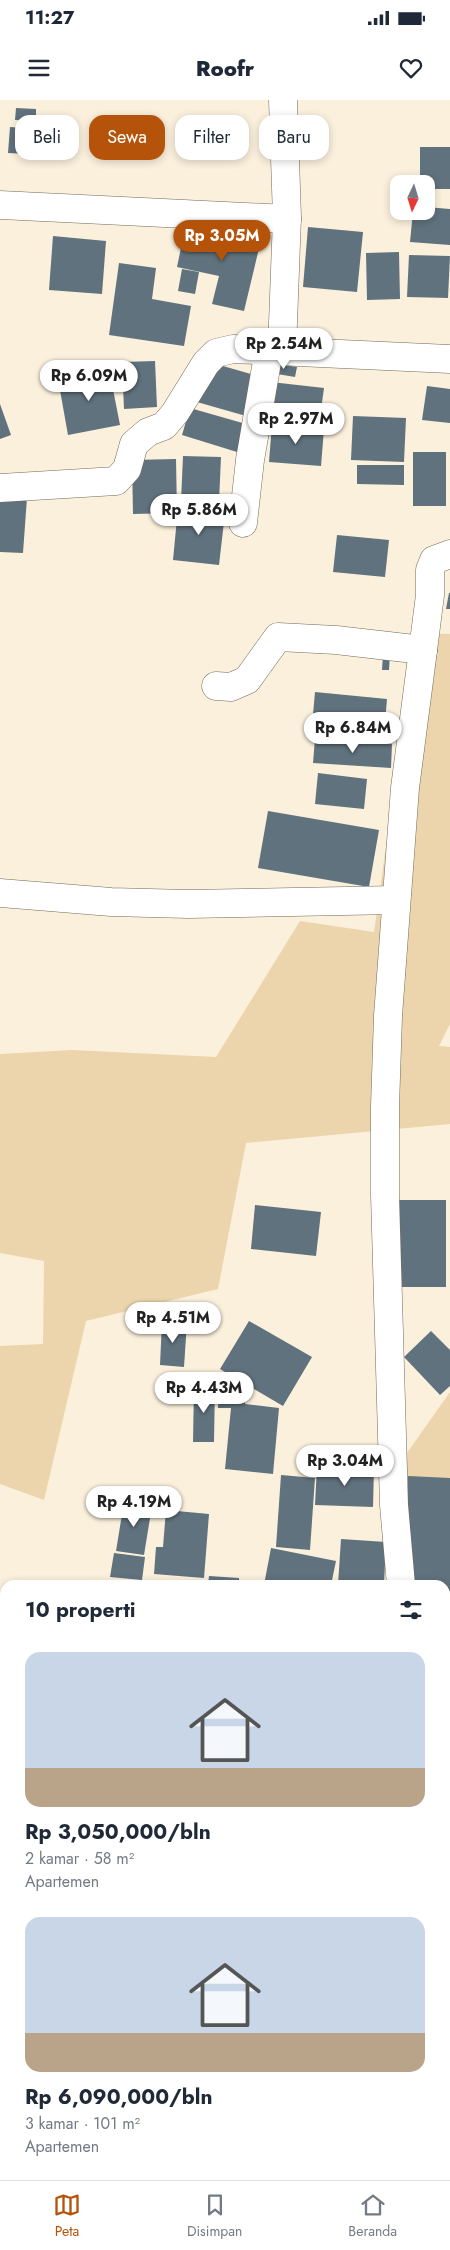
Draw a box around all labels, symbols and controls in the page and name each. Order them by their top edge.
text: 11:27 [25,4,74,31]
text: Roofr [196,52,254,84]
icon: menu [25,54,53,82]
icon: heart [397,54,425,82]
chip: Beli [15,115,79,160]
chip: Sewa [89,115,165,160]
chip: Filter [175,115,249,160]
chip: Baru [259,115,329,160]
north arrow [390,175,435,220]
map controls [390,175,435,220]
pin: Rp 3.05M [170,220,274,262]
text: Rp 3.05M [184,224,260,247]
pin: Rp 2.54M [232,328,336,370]
text: Rp 2.54M [246,332,322,355]
pin: Rp 6.09M [37,360,141,402]
text: Rp 6.09M [51,364,127,387]
pin: Rp 2.97M [244,402,348,445]
text: Rp 2.97M [259,407,333,430]
pin: Rp 5.86M [147,494,251,536]
text: Rp 5.86M [161,498,237,521]
pin: Rp 6.84M [301,712,405,754]
text: Rp 6.84M [315,716,391,739]
pin: Rp 4.51M [121,1302,225,1344]
text: Rp 4.51M [136,1306,210,1329]
pin: Rp 4.43M [152,1372,256,1414]
text: Rp 4.43M [166,1376,242,1399]
pin: Rp 3.04M [293,1444,397,1487]
text: Rp 3.04M [307,1449,383,1472]
pin: Rp 4.19M [82,1486,186,1528]
text: Rp 4.19M [97,1490,171,1513]
text: 10 properti [25,1595,136,1625]
icon: filters [397,1596,425,1624]
icon: home [180,1685,270,1775]
text: Rp 3,050,000/bln [25,1817,211,1847]
text: 2 kamar · 58 m² [25,1847,134,1870]
text: Apartemen [25,1870,99,1893]
icon: home [180,1950,270,2040]
text: Rp 6,090,000/bln [25,2082,213,2112]
text: 3 kamar · 101 m² [25,2112,140,2135]
text: Apartemen [25,2135,99,2158]
tab: Peta [53,2191,81,2241]
tab: Disimpan [187,2191,242,2241]
tab: Beranda [348,2191,397,2241]

